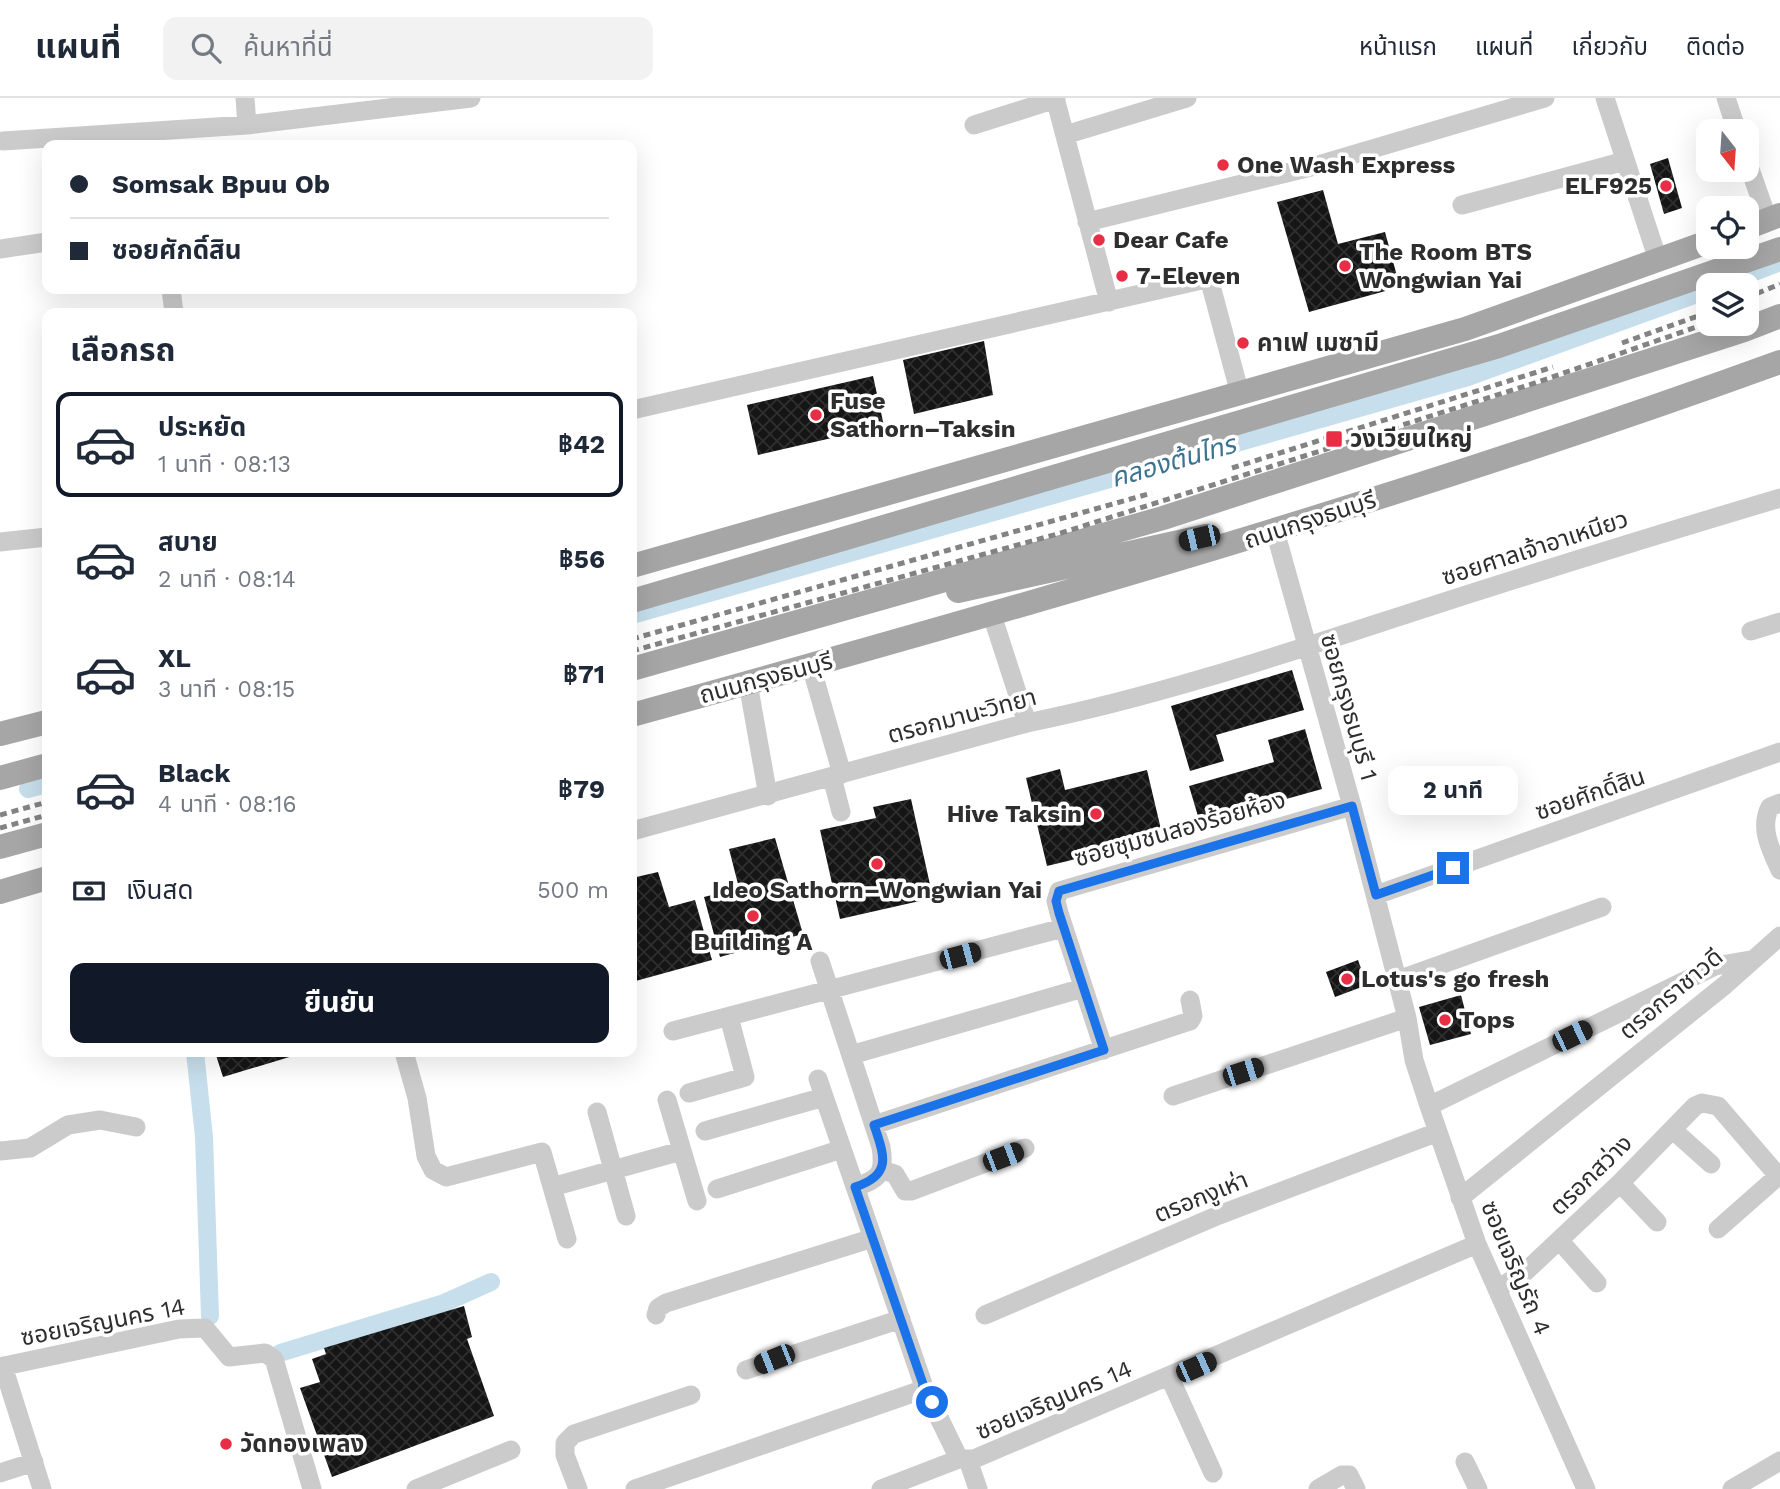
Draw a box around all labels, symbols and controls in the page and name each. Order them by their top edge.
search box [163,17,653,80]
text: แผนที่ [35,27,121,66]
icon: search [187,29,225,67]
text: ค้นหาที่นี่ [243,32,333,62]
text: หน้าแรก [1359,33,1437,61]
text: แผนที่ [1475,33,1533,61]
text: เกี่ยวกับ [1571,33,1648,61]
text: ติดต่อ [1686,33,1745,61]
north arrow [1696,119,1759,182]
map controls [1696,119,1759,336]
place label: One Wash Express [1237,151,1455,179]
marker: One Wash Express [1215,157,1231,173]
text: Somsak Bpuu Ob [112,169,330,199]
place label: ELF925 [1565,172,1652,200]
marker: ELF925 [1658,178,1674,194]
button: locate [1696,196,1759,259]
place label: Dear Cafe [1113,226,1229,254]
marker: Dear Cafe [1091,232,1107,248]
text: ซอยศักดิ์สิน [112,235,242,265]
place label: The Room BTS Wongwian Yai [1359,238,1532,294]
marker: The Room BTS Wongwian Yai [1337,258,1353,274]
place label: 7-Eleven [1136,262,1240,290]
marker: 7-Eleven [1114,268,1130,284]
button: layers [1696,273,1759,336]
place label: คาเฟ เมซามี [1257,329,1379,357]
text: เลือกรถ [70,331,175,369]
marker: คาเฟ เมซามี [1235,335,1251,351]
place label: Fuse Sathorn–Taksin [830,387,1016,443]
marker: Fuse Sathorn–Taksin [808,407,824,423]
text: ประหยัด [158,412,246,442]
icon: car [74,413,137,476]
place label: วงเวียนใหญ่ [1350,425,1472,453]
water label: คลองต้นไทร [1107,428,1241,493]
text: ฿42 [558,429,605,459]
marker: วงเวียนใหญ่ [1324,429,1344,449]
text: 1 นาที · 08:13 [158,451,291,478]
street label: ถนนกรุงธนบุรี [1241,486,1380,555]
street label: ซอยศาลเจ้าอาเหนียว [1438,505,1632,591]
car [1177,523,1222,553]
text: สบาย [158,527,218,557]
icon: car [74,528,137,591]
text: ฿56 [559,544,605,574]
text: 2 นาที · 08:14 [158,566,296,593]
street label: ซอยกรุงธนบุรี 1 [1314,630,1383,784]
icon: car [74,643,137,706]
text: XL [158,643,191,673]
street label: ถนนกรุงธนบุรี [696,647,836,710]
text: ฿71 [563,659,605,689]
text: 3 นาที · 08:15 [158,676,295,703]
street label: ตรอกมานะวิทยา [885,683,1039,749]
icon: car [74,758,137,821]
text: Black [158,758,230,788]
street label: ซอยศักดิ์สิน [1531,762,1648,826]
callout: 2 นาที [1388,766,1518,816]
text: ฿79 [558,774,605,804]
text: 2 นาที [1423,777,1483,804]
street label: ซอยชุมชนสองร้อยห้อง [1071,785,1289,873]
text: 4 นาที · 08:16 [158,791,296,818]
place label: Hive Taksin [947,800,1082,828]
marker: Hive Taksin [1088,806,1104,822]
route end [1437,852,1469,884]
marker: Ideo Sathorn–Wongwian Yai [869,856,885,872]
icon: cash [70,872,108,910]
text: เงินสด [126,875,193,905]
place label: Ideo Sathorn–Wongwian Yai [712,876,1042,904]
text: 500 m [537,877,609,904]
marker: Building A [745,908,761,924]
place label: Building A [693,928,813,956]
car [937,940,984,972]
street label: ตรอกราชาวดี [1614,943,1728,1045]
button: ยืนยัน [70,963,609,1043]
place label: Lotus's go fresh [1361,965,1549,993]
marker: Lotus's go fresh [1339,971,1355,987]
place label: Tops [1459,1006,1515,1034]
marker: Tops [1437,1012,1453,1028]
car [1549,1017,1596,1055]
car [1220,1056,1267,1088]
street label: ตรอกสว่าง [1544,1129,1638,1221]
car [980,1140,1027,1174]
street label: ตรอกงูเห่า [1150,1165,1252,1229]
street label: ซอยเจริญรัถ 4 [1475,1197,1557,1339]
street label: ซอยเจริญนคร 14 [18,1292,188,1352]
car [751,1341,798,1377]
car [1173,1349,1220,1385]
street label: ซอยเจริญนคร 14 [972,1354,1136,1446]
route start [916,1386,948,1418]
place label: วัดทองเพลง [240,1430,364,1458]
marker: วัดทองเพลง [218,1436,234,1452]

